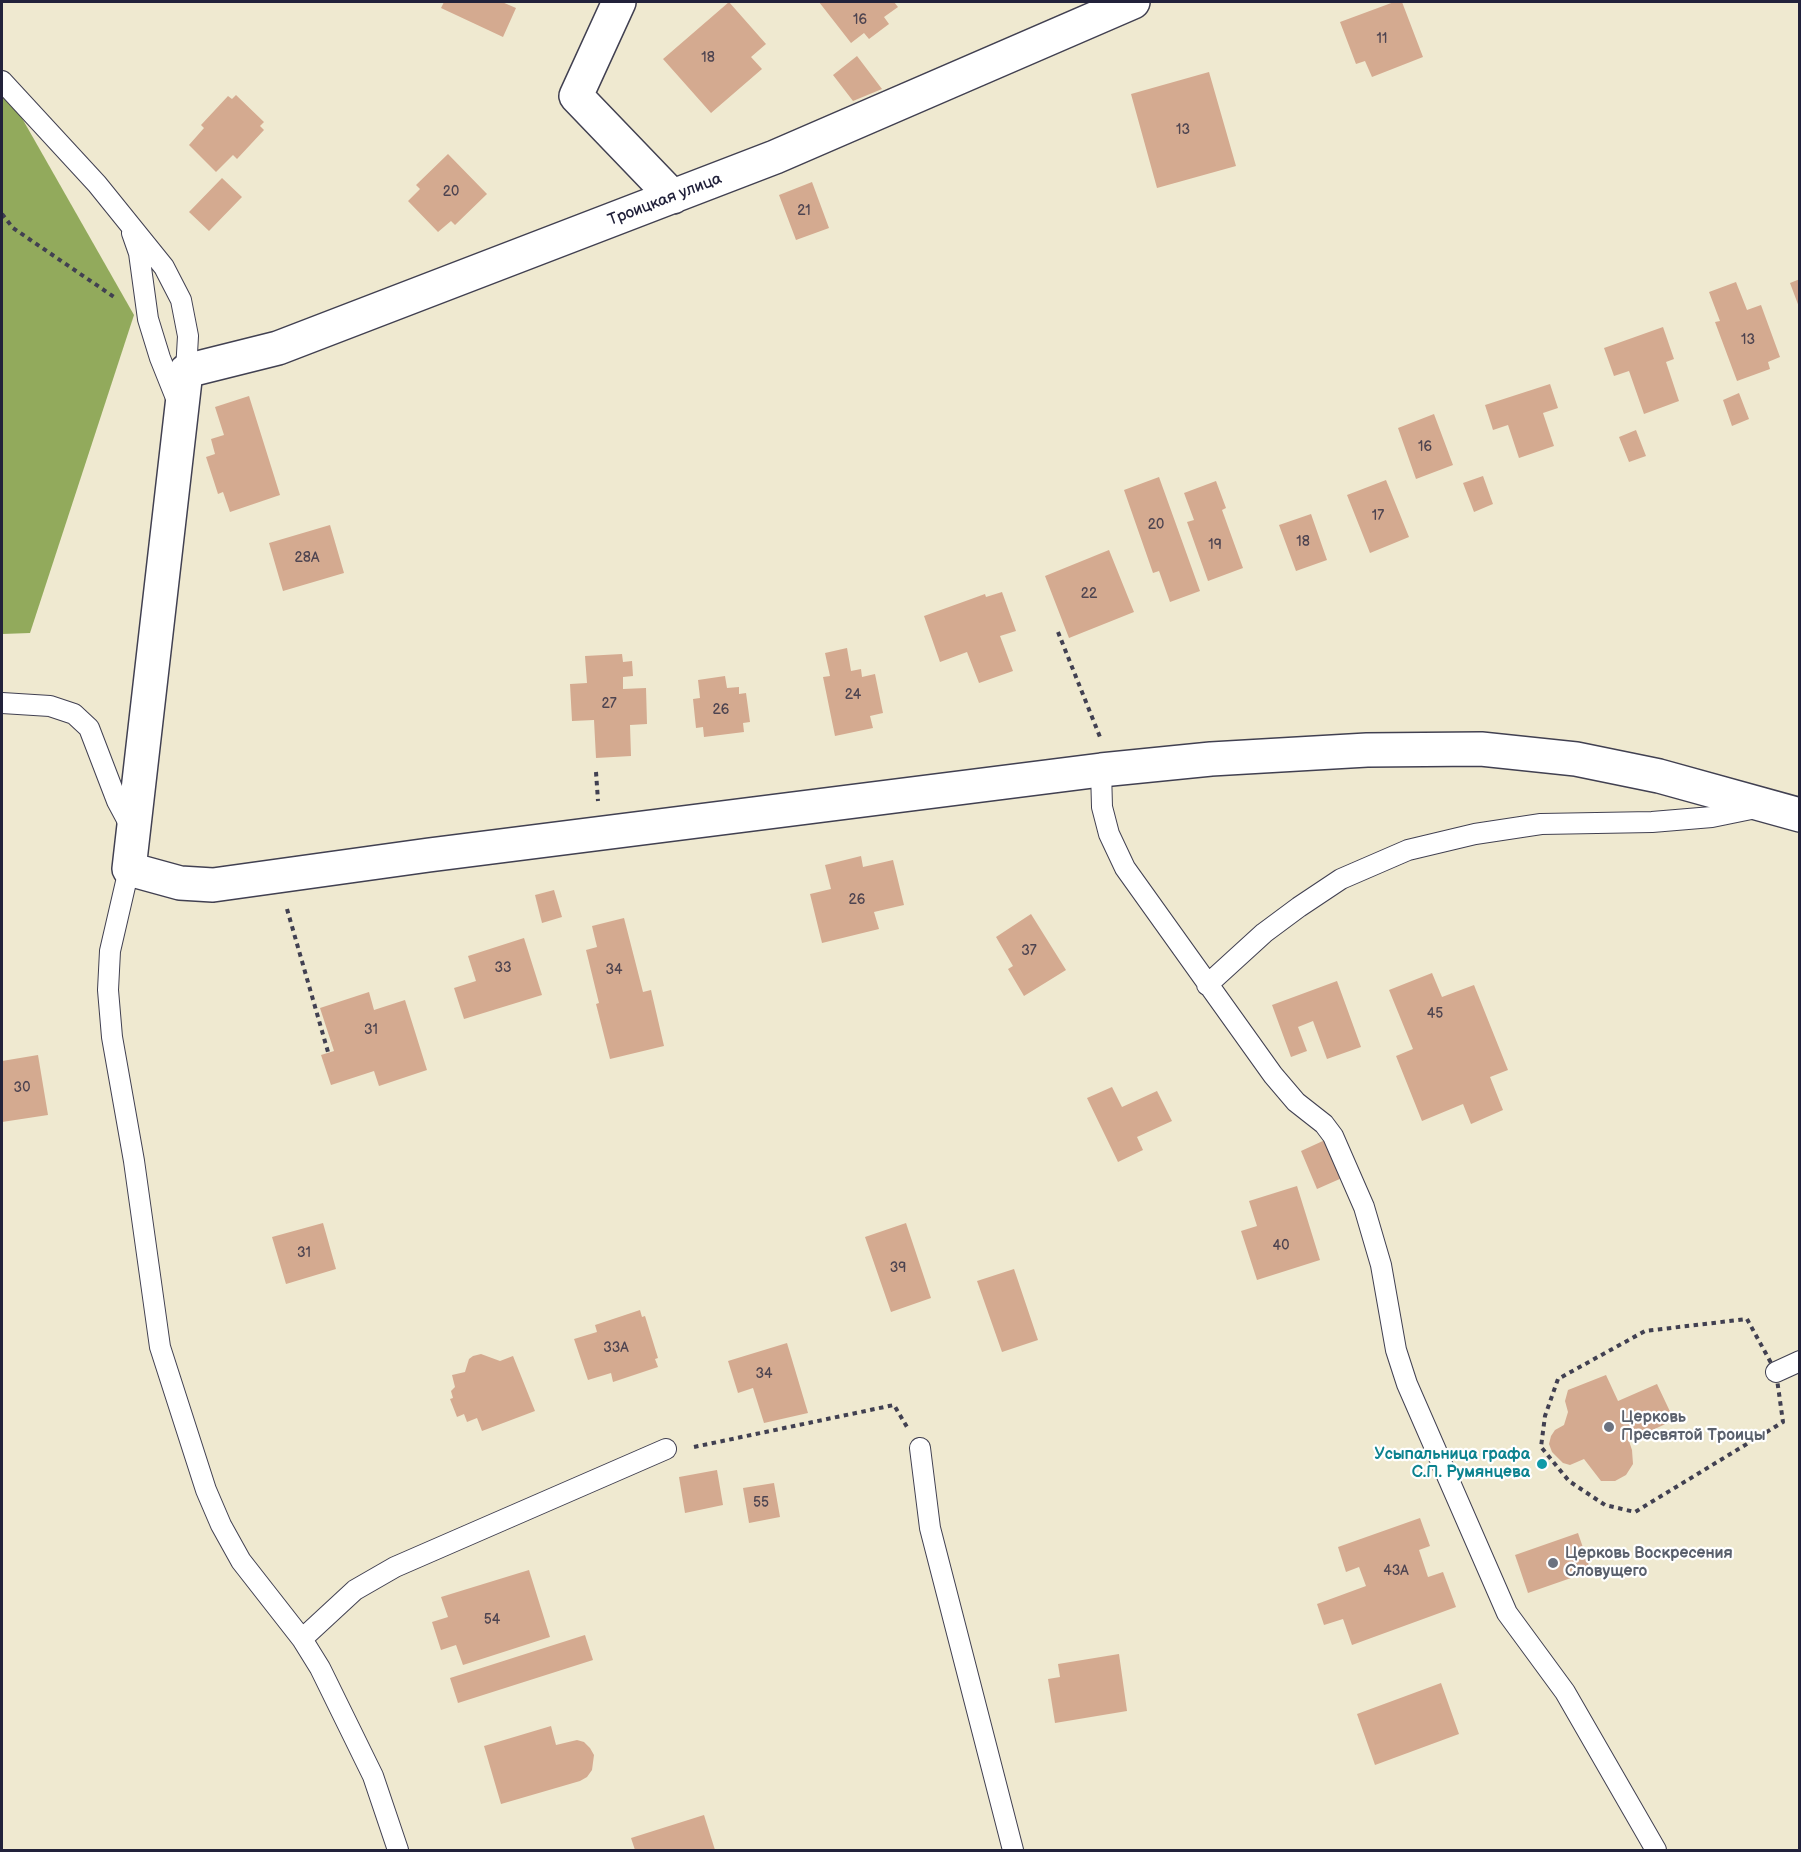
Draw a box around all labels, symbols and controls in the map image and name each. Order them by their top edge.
house number: 16 [853,12,867,28]
house number: 11 [1377,31,1387,47]
house number: 18 [701,50,715,66]
house number: 13 [1176,122,1190,138]
street label: Троицкая улица [605,170,725,230]
house number: 20 [443,184,459,200]
house number: 21 [797,203,811,219]
house number: 13 [1741,332,1755,348]
house number: 16 [1418,439,1432,455]
house number: 17 [1372,508,1384,524]
house number: 20 [1148,517,1164,533]
house number: 18 [1296,534,1310,550]
house number: 19 [1208,537,1222,553]
house number: 28А [295,550,319,566]
house number: 22 [1081,586,1097,602]
house number: 24 [845,687,861,703]
house number: 27 [601,696,617,712]
house number: 26 [713,702,729,718]
house number: 26 [849,892,865,908]
house number: 37 [1021,943,1037,959]
house number: 33 [494,960,512,976]
house number: 34 [605,962,623,978]
house number: 45 [1427,1006,1443,1022]
house number: 31 [364,1022,378,1038]
house number: 30 [14,1080,30,1096]
house number: 40 [1273,1238,1289,1254]
house number: 31 [297,1245,311,1261]
house number: 39 [890,1260,906,1276]
house number: 33А [603,1340,629,1356]
house number: 34 [755,1366,773,1382]
place label: Церковь Пресвятой Троицы [1621,1408,1766,1446]
marker: Церковь Пресвятой Троицы [1602,1420,1616,1434]
place label: Усыпальница графа С.П. Румянцева [1375,1445,1530,1483]
marker: Усыпальница графа С.П. Румянцева [1535,1457,1549,1471]
house number: 55 [753,1495,769,1511]
place label: Церковь Воскресения Словущего [1565,1544,1733,1582]
marker: Церковь Воскресения Словущего [1546,1556,1560,1570]
house number: 43А [1383,1563,1409,1579]
house number: 54 [484,1612,500,1628]

